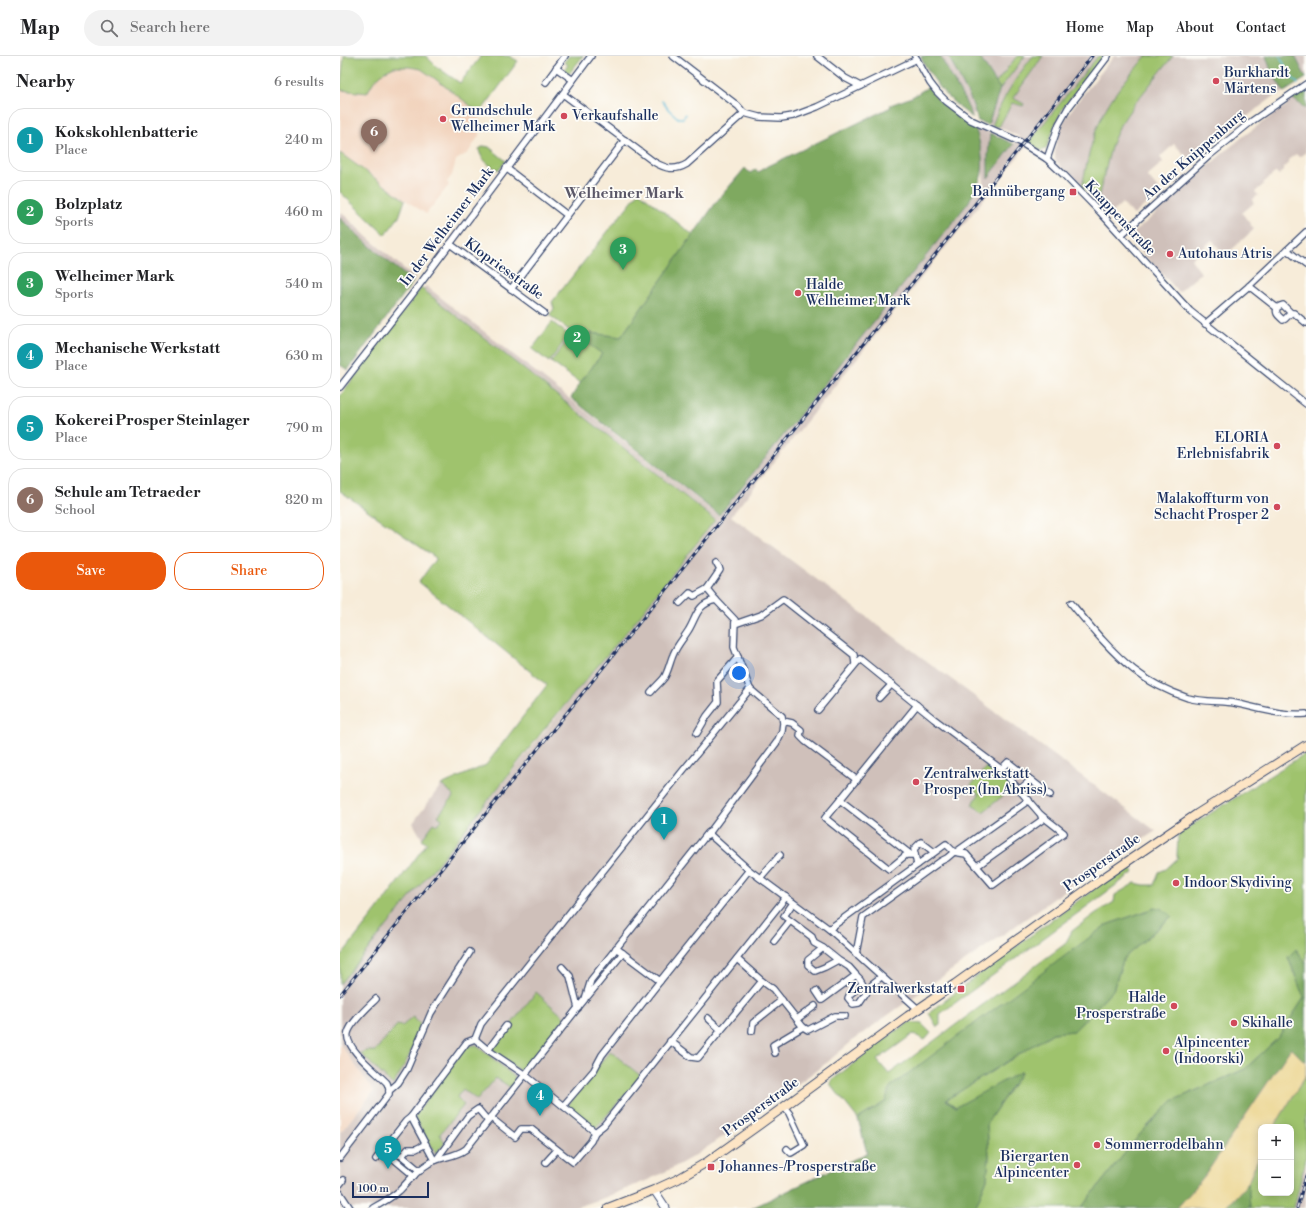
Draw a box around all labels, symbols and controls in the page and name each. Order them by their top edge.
search box [84,10,364,46]
text: Map [20,16,60,40]
icon: search [98,17,120,39]
text: Search here [130,18,210,37]
text: Home [1066,19,1104,37]
text: Map [1126,19,1154,37]
text: About [1176,19,1214,37]
text: Contact [1236,19,1286,37]
place label: Burkhardt Märtens [1223,64,1289,98]
text: Nearby [16,71,75,93]
text: 6 results [274,74,324,90]
marker: Burkhardt Märtens [1211,76,1221,86]
place label: Grundschule Welheimer Mark [450,102,556,136]
street label: An der Knippenburg [1139,105,1249,205]
place label: Verkaufshalle [571,107,659,125]
marker: Verkaufshalle [559,111,569,121]
marker: Grundschule Welheimer Mark [438,114,448,124]
pin: 6 [361,119,387,152]
text: Kokskohlenbatterie [55,123,198,142]
text: 1 [27,132,33,148]
text: 240 m [285,132,323,148]
text: Place [55,142,87,158]
street label: In der Welheimer Mark [396,163,498,290]
street label: Knappenstraße [1081,177,1159,259]
place label: Bahnübergang [971,183,1066,201]
district label: Welheimer Mark [563,184,684,203]
marker: Bahnübergang [1068,187,1078,197]
text: Bolzplatz [55,195,122,214]
text: 2 [26,204,34,220]
text: 460 m [285,204,323,220]
text: Sports [55,214,94,230]
street label: Klopriesstraße [461,234,547,304]
pin: 3 [610,237,636,270]
place label: Autohaus Atris [1177,245,1272,263]
marker: Autohaus Atris [1165,249,1175,259]
text: Welheimer Mark [55,267,174,286]
text: 3 [26,276,34,292]
text: 540 m [285,276,323,292]
place label: Halde Welheimer Mark [805,276,911,310]
text: Sports [55,286,94,302]
marker: Halde Welheimer Mark [793,288,803,298]
pin: 2 [564,325,590,358]
text: Mechanische Werkstatt [55,339,220,358]
text: 4 [26,348,34,364]
text: 630 m [285,348,323,364]
text: Place [55,358,87,374]
text: Kokerei Prosper Steinlager [55,411,250,430]
text: 5 [26,420,34,436]
text: 790 m [286,420,323,436]
place label: ELORIA Erlebnisfabrik [1177,429,1270,463]
text: Place [55,430,87,446]
marker: ELORIA Erlebnisfabrik [1272,441,1282,451]
text: Schule am Tetraeder [55,483,201,502]
place label: Malakoffturm von Schacht Prosper 2 [1154,490,1270,524]
text: 6 [26,492,34,508]
text: 820 m [285,492,323,508]
text: School [55,502,95,518]
marker: Malakoffturm von Schacht Prosper 2 [1272,502,1282,512]
button: Save [16,552,166,590]
button: Share [174,552,324,590]
your location [729,663,749,683]
place label: Zentralwerkstatt Prosper (Im Abriss) [924,765,1047,799]
marker: Zentralwerkstatt Prosper (Im Abriss) [911,777,921,787]
pin: 1 [651,807,677,840]
street label: Prosperstraße [1060,830,1144,896]
place label: Indoor Skydiving [1184,874,1293,892]
marker: Indoor Skydiving [1171,878,1181,888]
place label: Zentralwerkstatt [848,980,953,998]
marker: Zentralwerkstatt [956,984,966,994]
place label: Halde Prosperstraße [1076,989,1166,1023]
marker: Halde Prosperstraße [1169,1001,1179,1011]
place label: Skihalle [1242,1014,1293,1032]
marker: Skihalle [1229,1018,1239,1028]
place label: Alpincenter (Indoorski) [1173,1034,1249,1068]
marker: Alpincenter (Indoorski) [1161,1046,1171,1056]
street label: Prosperstraße [719,1073,803,1141]
pin: 4 [527,1083,553,1116]
map controls [1258,1124,1294,1196]
button: + [1258,1124,1294,1160]
pin: 5 [375,1136,401,1169]
place label: Sommerrodelbahn [1105,1136,1224,1154]
marker: Sommerrodelbahn [1092,1140,1102,1150]
place label: Biergarten Alpincenter [993,1148,1070,1182]
place label: Johannes-/Prosperstraße [718,1158,876,1176]
marker: Biergarten Alpincenter [1072,1160,1082,1170]
button: − [1258,1160,1294,1196]
marker: Johannes-/Prosperstraße [706,1162,716,1172]
scale bar [352,1180,429,1199]
text: 100 m [358,1182,389,1196]

